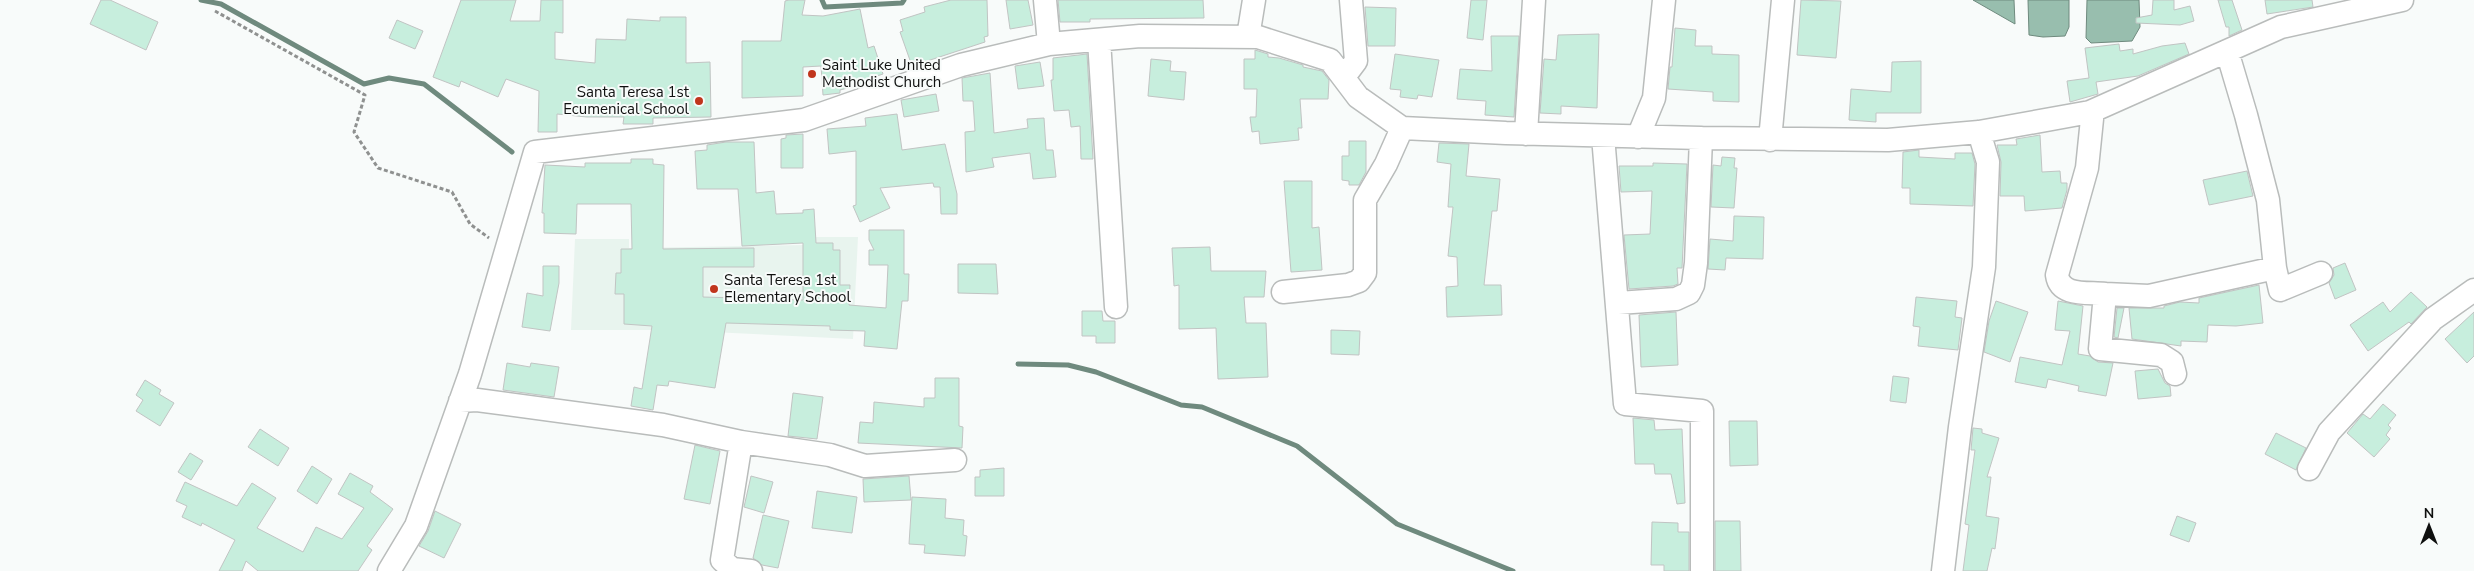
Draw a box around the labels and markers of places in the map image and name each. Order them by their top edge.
place label: Saint Luke United Methodist Church [822,55,941,92]
marker: Saint Luke United Methodist Church [806,68,818,80]
place label: Santa Teresa 1st Ecumenical School [563,82,690,119]
marker: Santa Teresa 1st Ecumenical School [693,95,705,107]
place label: Santa Teresa 1st Elementary School [724,270,851,307]
marker: Santa Teresa 1st Elementary School [708,283,720,295]

